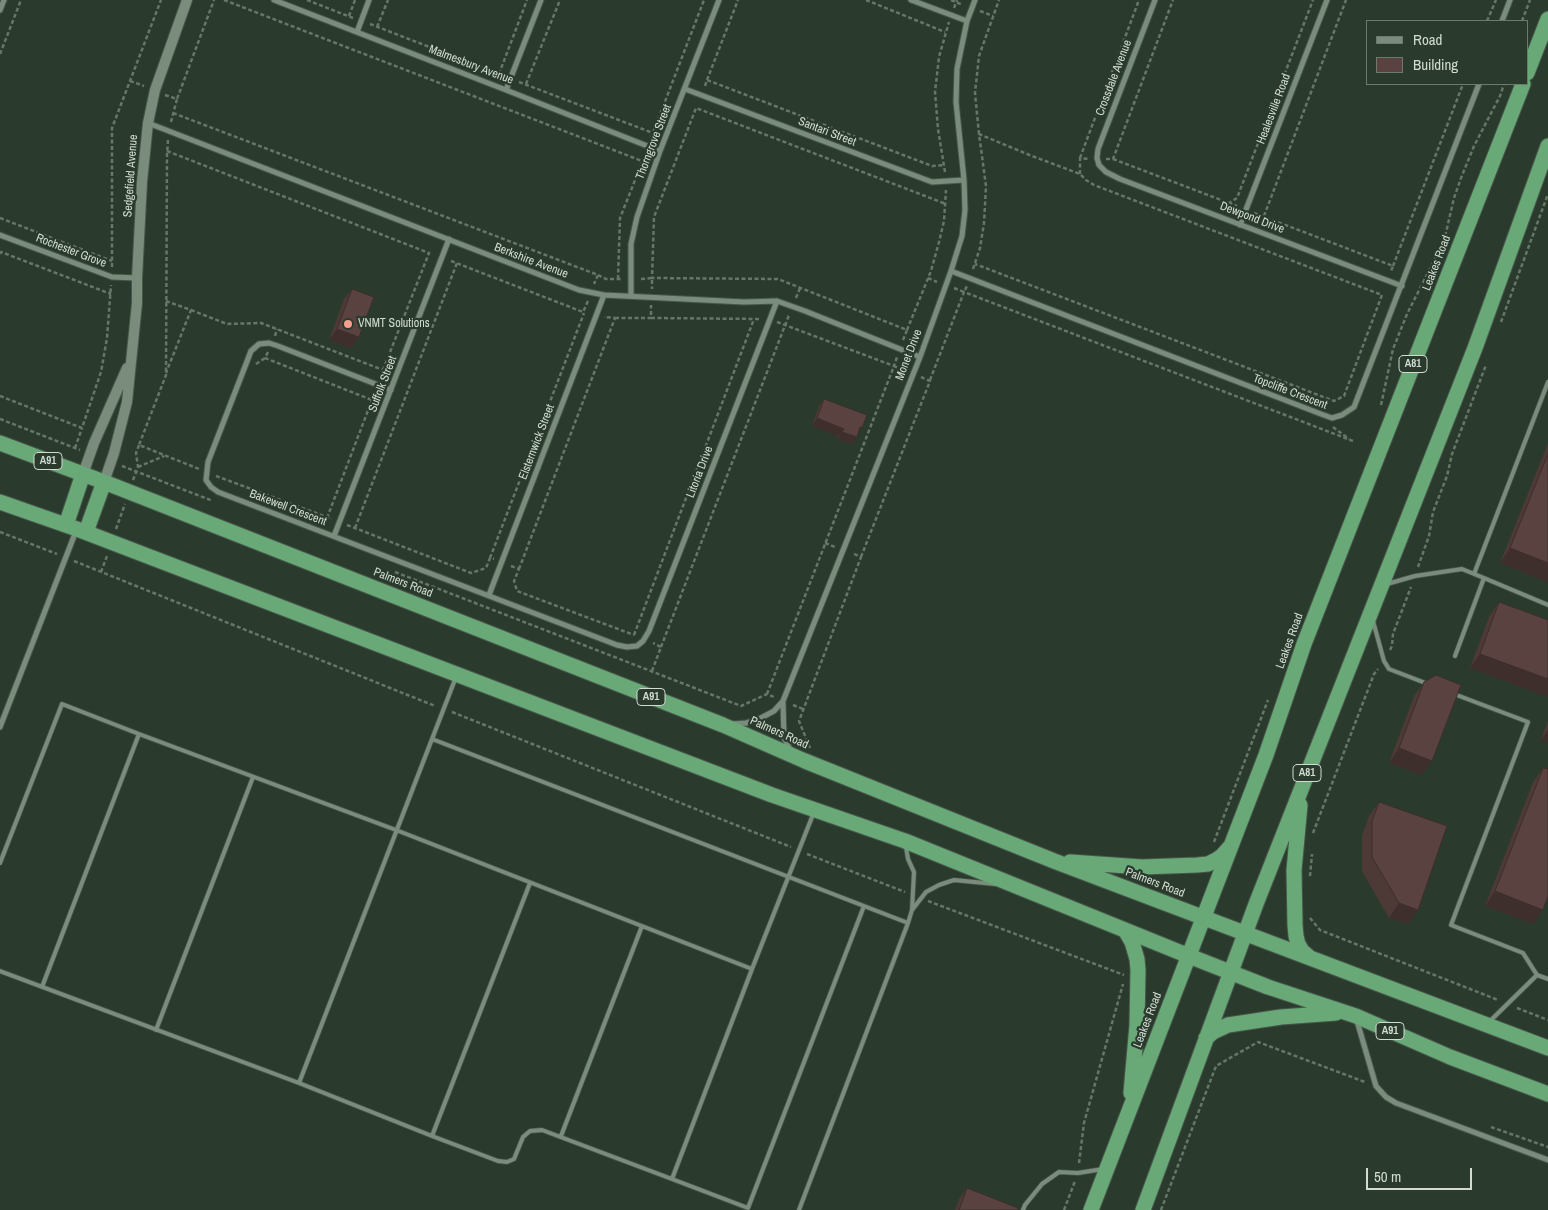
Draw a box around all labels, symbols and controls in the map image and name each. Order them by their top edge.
legend [1366,20,1528,85]
text: Road [1413,29,1442,50]
street label: Crossdale Avenue [1093,38,1135,118]
street label: Malmesbury Avenue [427,42,515,88]
text: Building [1413,54,1458,75]
street label: Healesville Road [1254,72,1294,146]
street label: Thorngrove Street [633,102,675,182]
street label: Santari Street [796,114,858,150]
street label: Sedgefield Avenue [121,134,141,218]
street label: Dewpond Drive [1218,199,1286,237]
street label: Rochester Grove [34,231,108,271]
street label: Leakes Road [1420,233,1454,293]
street label: Berkshire Avenue [492,240,570,282]
place label: VNMT Solutions [358,317,430,331]
marker: VNMT Solutions [342,318,354,330]
street label: Monet Drive [893,327,925,383]
street label: Suffolk Street [366,354,400,414]
road number: A81 [1399,356,1427,372]
street label: Topcliffe Crescent [1251,371,1329,413]
street label: Elsternwick Street [516,402,558,482]
street label: Litoria Drive [684,444,716,500]
road number: A91 [34,452,62,470]
street label: Bakewell Crescent [247,487,329,529]
street label: Palmers Road [371,565,435,601]
street label: Leakes Road [1273,611,1307,671]
road number: A91 [637,689,665,706]
street label: Palmers Road [748,714,810,752]
road number: A81 [1293,764,1321,781]
street label: Palmers Road [1123,865,1187,901]
street label: Leakes Road [1131,990,1165,1050]
road number: A91 [1376,1022,1404,1040]
scale bar [1368,1158,1474,1190]
text: 50 m [1374,1166,1401,1187]

